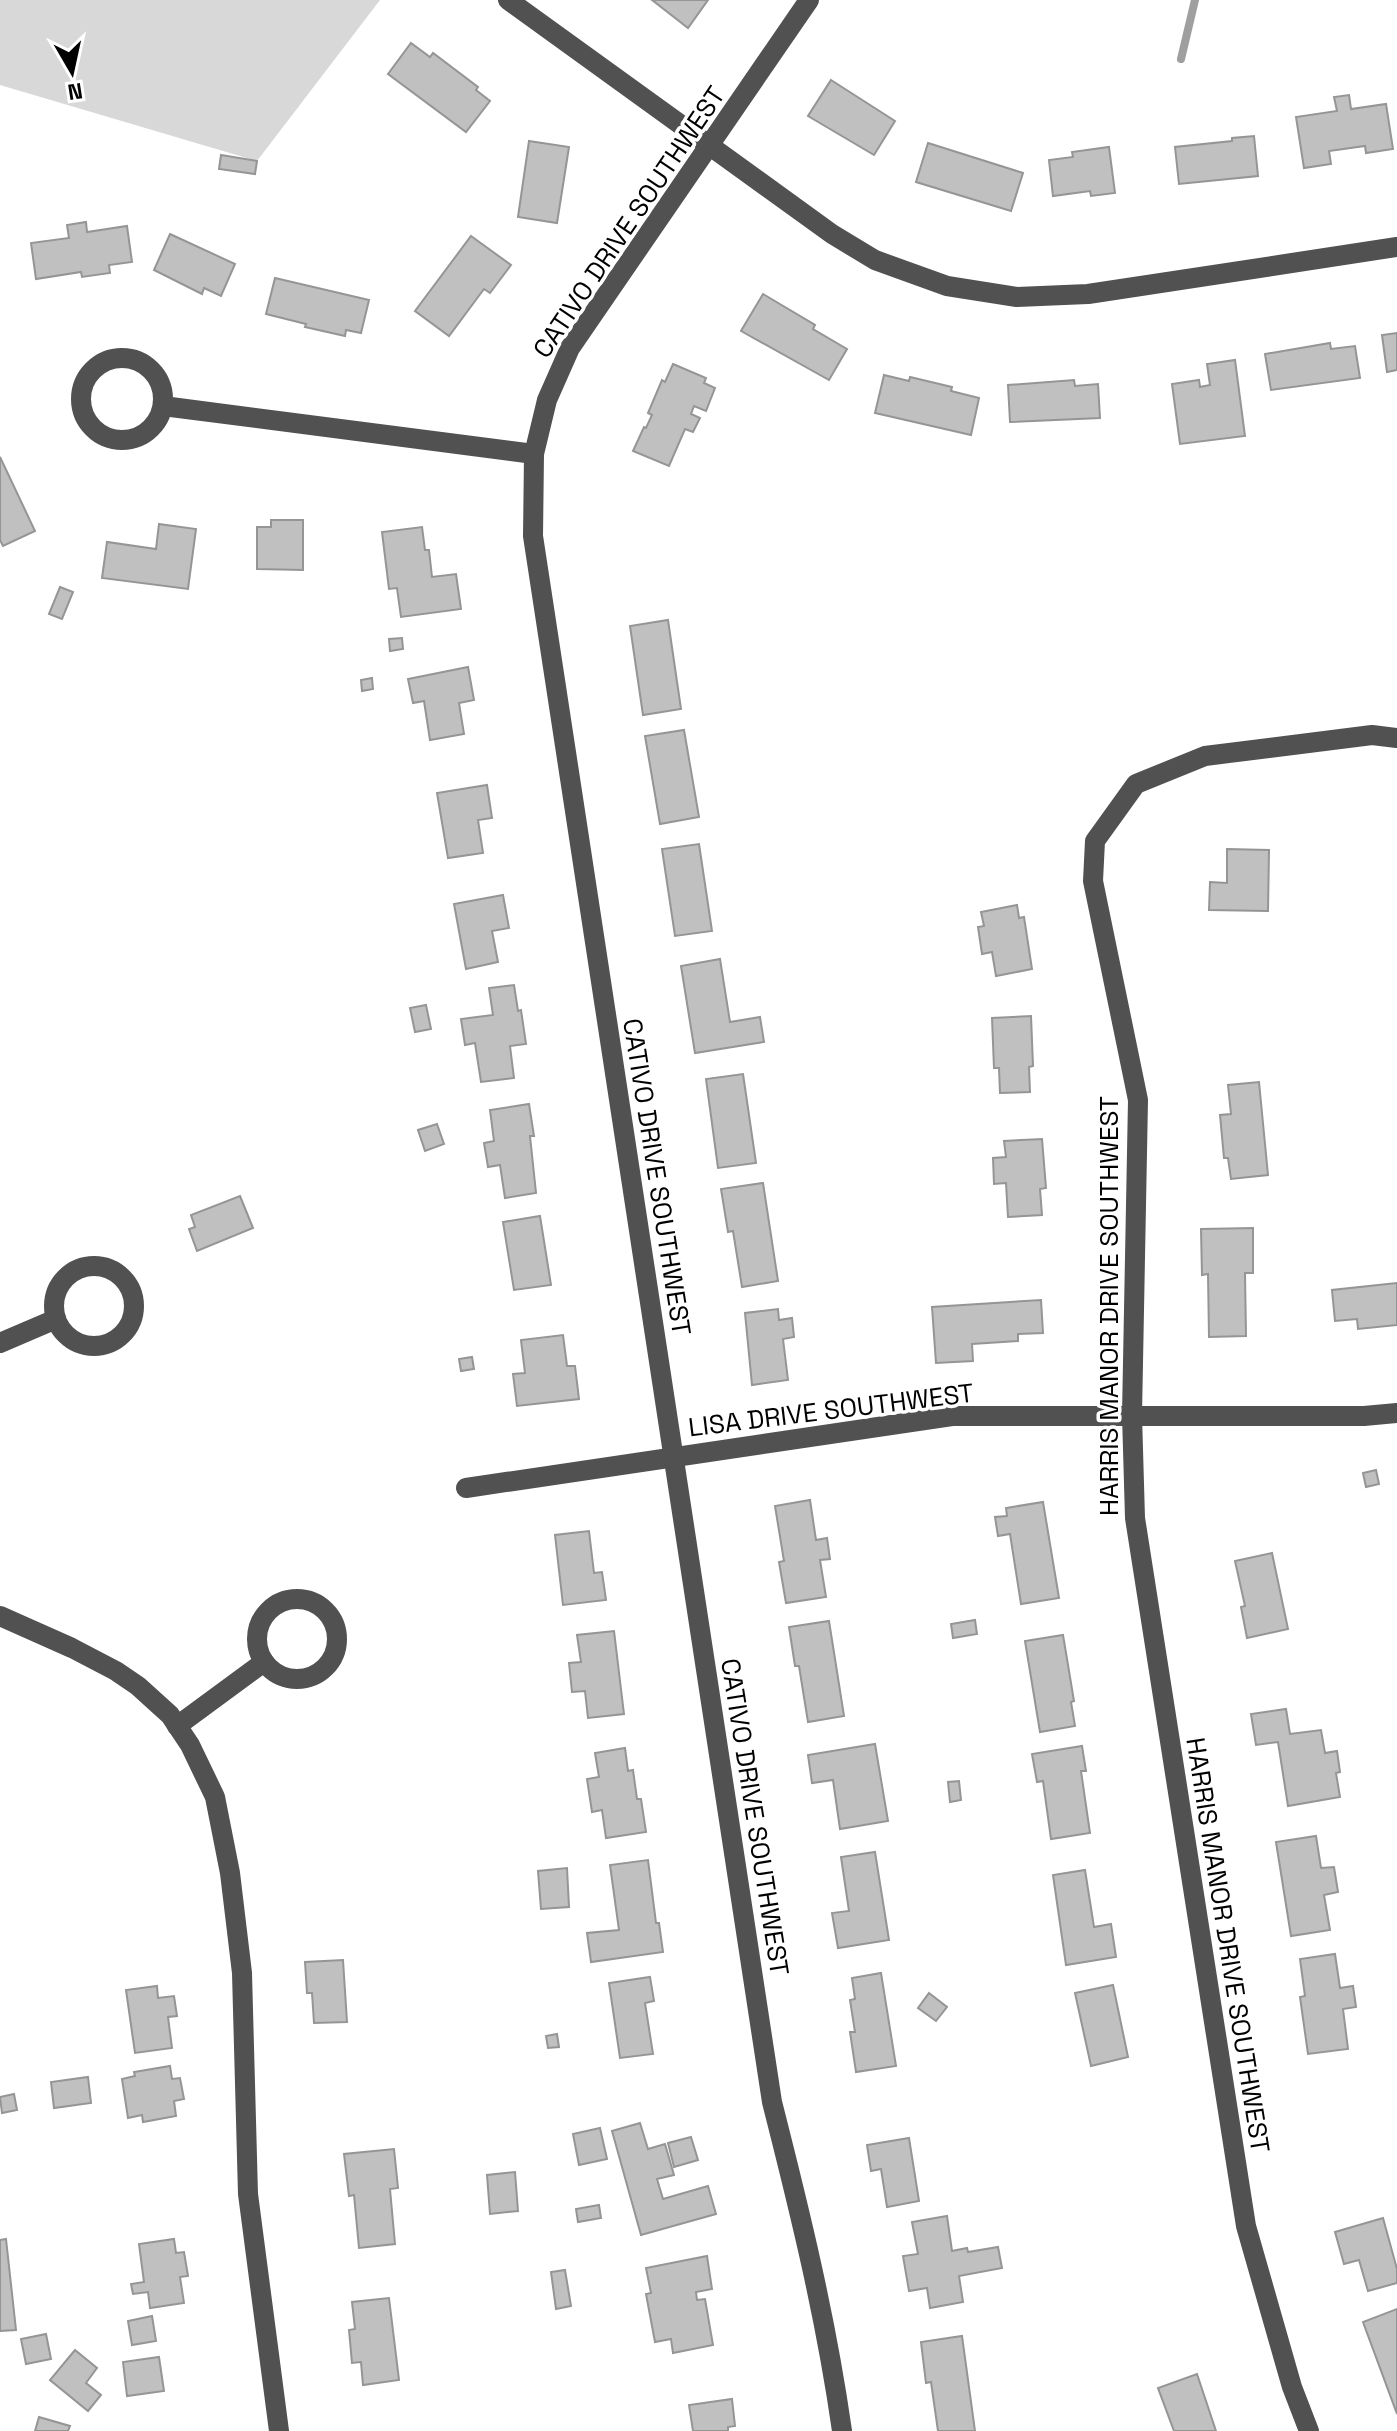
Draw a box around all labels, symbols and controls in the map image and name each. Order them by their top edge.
north arrow [32,32,112,112]
text: N [66,77,85,107]
street label: CATIVO DRIVE SOUTHWEST [525,80,733,364]
street label: CATIVO DRIVE SOUTHWEST [615,1016,699,1338]
street label: HARRIS MANOR DRIVE SOUTHWEST [1092,1096,1126,1516]
street label: LISA DRIVE SOUTHWEST [686,1376,976,1444]
street label: CATIVO DRIVE SOUTHWEST [713,1656,797,1978]
street label: HARRIS MANOR DRIVE SOUTHWEST [1178,1735,1278,2155]

